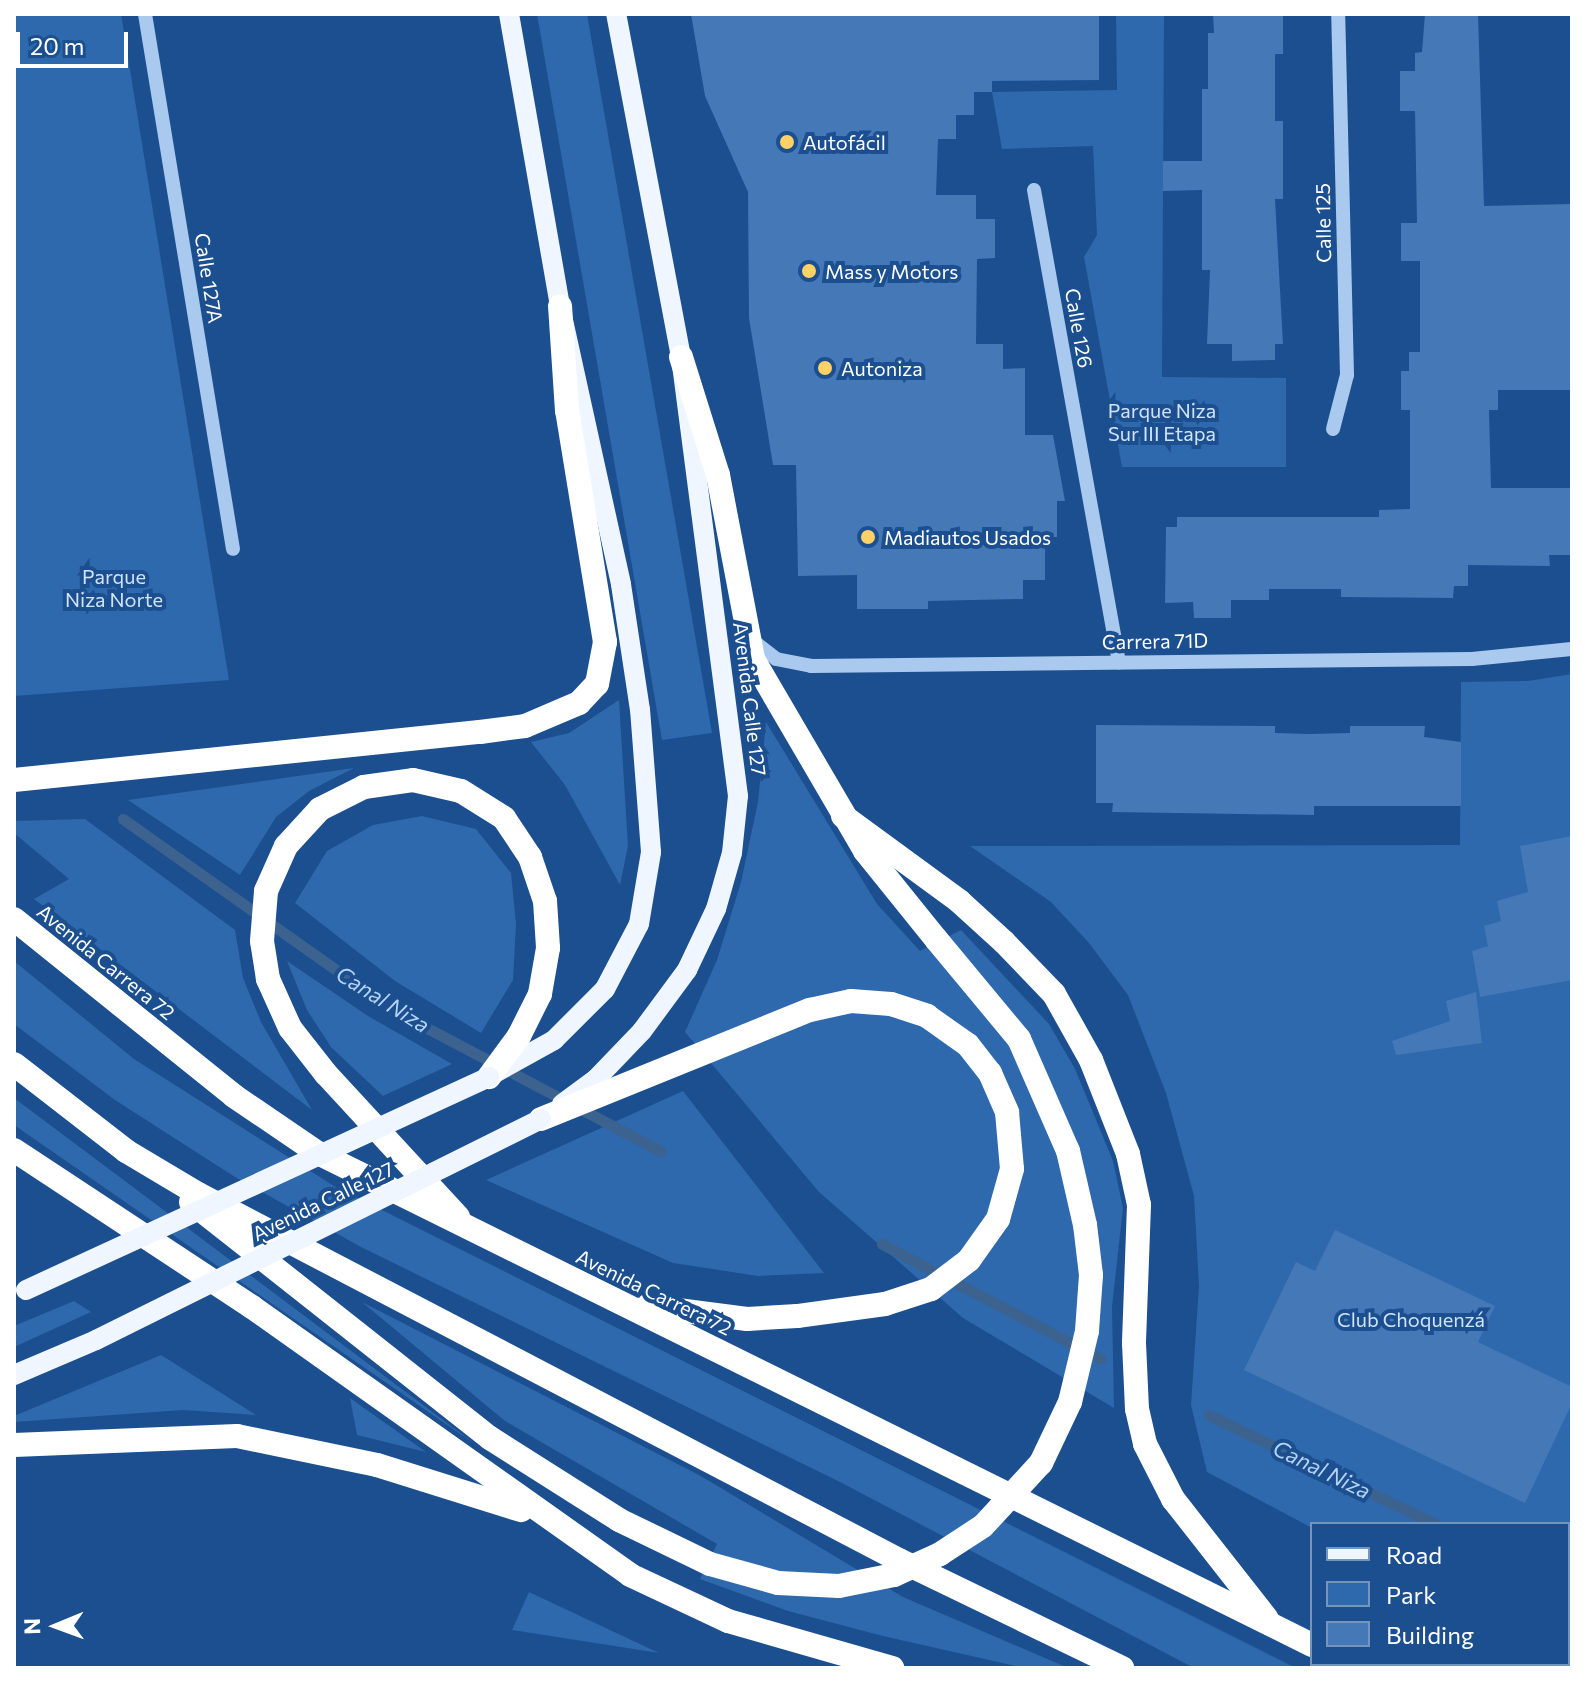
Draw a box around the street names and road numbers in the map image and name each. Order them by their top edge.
street label: Calle 125 [1310,183,1336,263]
street label: Calle 127A [190,231,228,325]
street label: Calle 126 [1060,286,1098,370]
street label: Avenida Calle 127 [729,621,771,777]
street label: Carrera 71D [1102,628,1208,654]
street label: Avenida Carrera 72 [32,899,180,1025]
street label: Avenida Calle 127 [248,1156,398,1246]
street label: Avenida Carrera 72 [572,1244,736,1340]

